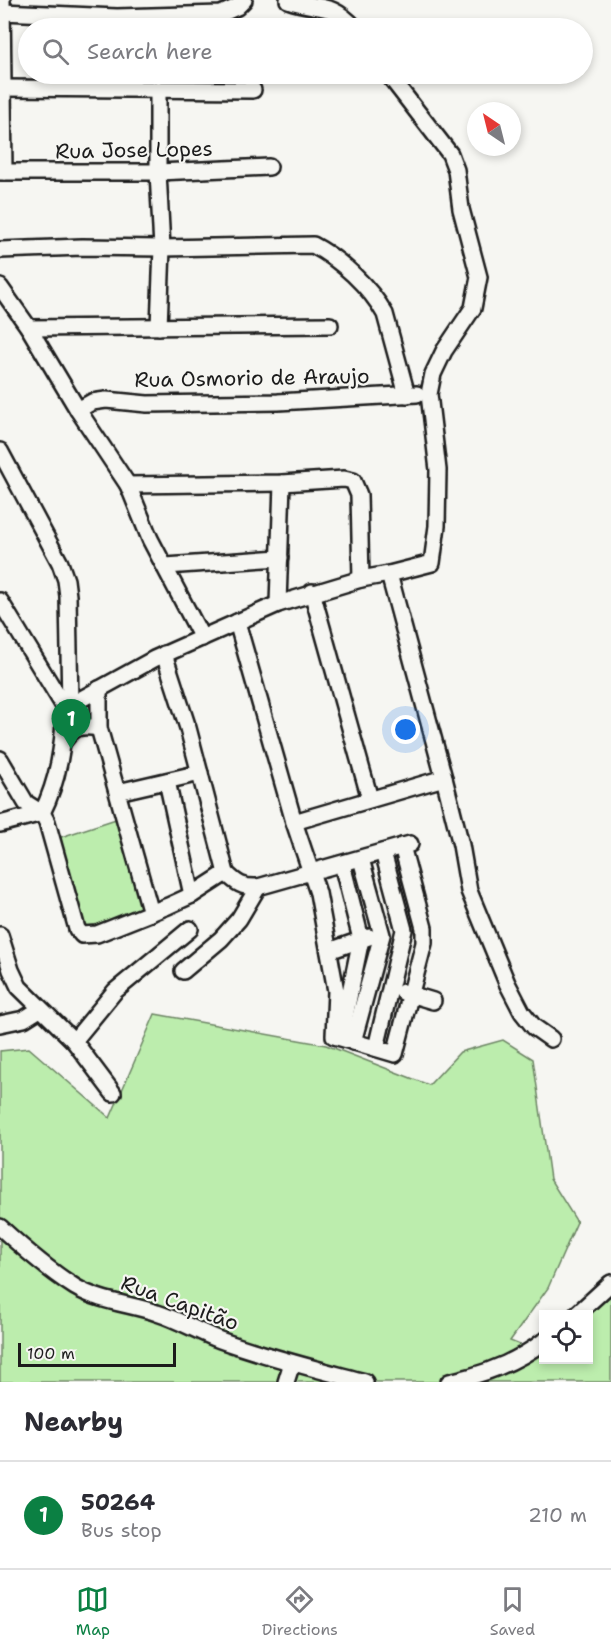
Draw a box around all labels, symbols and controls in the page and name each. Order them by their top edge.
search box [18,18,593,84]
icon: search [39,35,72,68]
text: Search here [87,37,213,66]
north arrow [467,102,521,156]
street label: Rua Jose Lopes [55,135,213,165]
street label: Rua Osmorio de Araujo [134,362,370,394]
pin: 1 [52,700,90,749]
your location [391,715,420,744]
street label: Rua Capitão [117,1269,243,1337]
map controls [539,1310,593,1364]
button: locate [539,1310,593,1364]
scale bar [18,1340,176,1368]
text: 100 m [27,1343,75,1364]
text: Nearby [24,1404,123,1439]
text: 50264 [81,1488,155,1517]
text: 1 [39,1502,48,1528]
text: 210 m [528,1502,587,1528]
text: Bus stop [81,1517,162,1543]
tab: Map [76,1583,110,1640]
tab: Directions [262,1583,338,1640]
tab: Saved [490,1583,535,1640]

